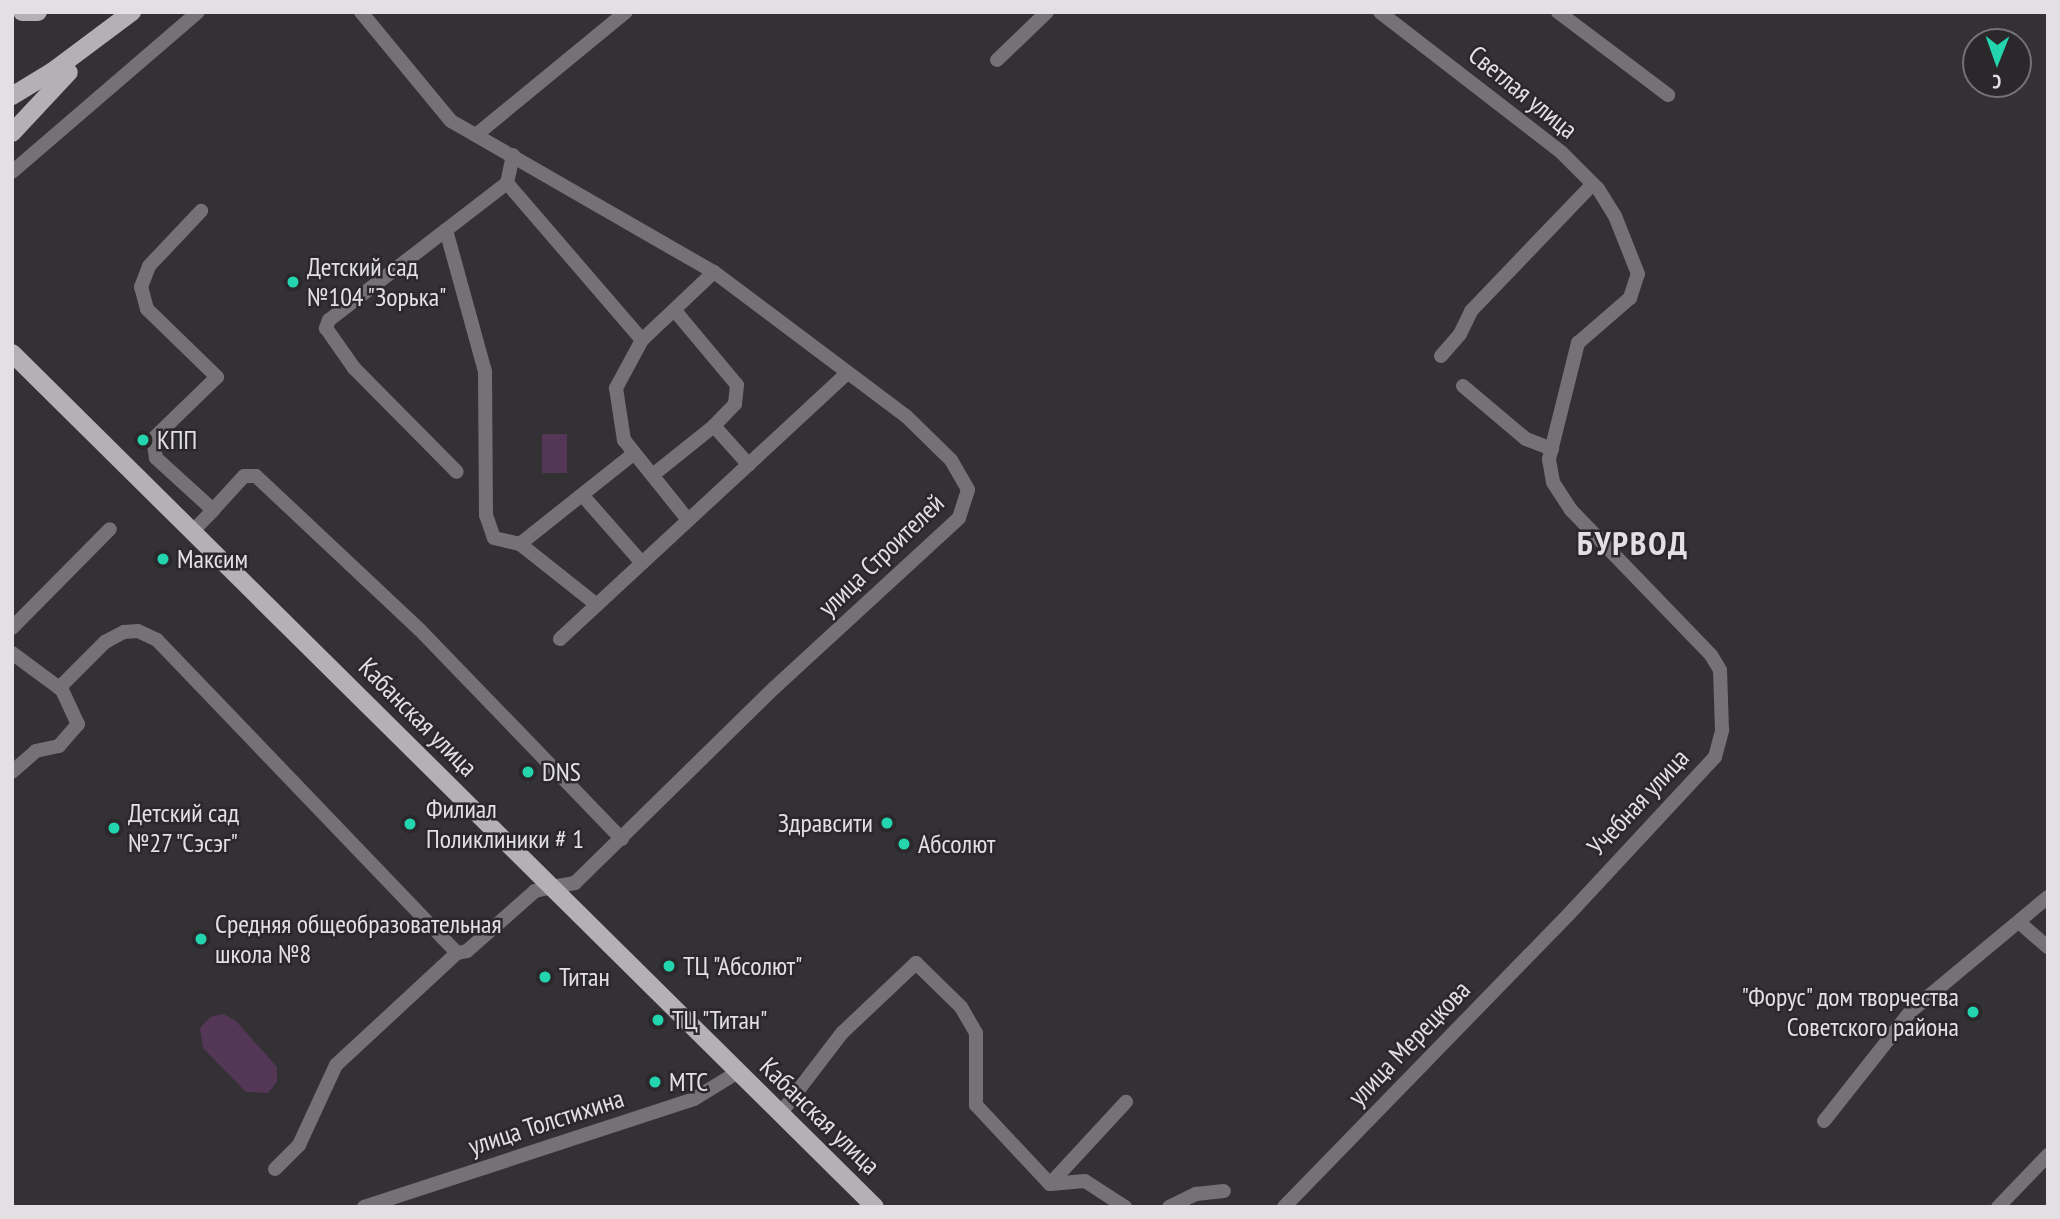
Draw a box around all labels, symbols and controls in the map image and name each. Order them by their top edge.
north arrow [1962,28,2032,98]
street label: Светлая улица [1462,39,1584,145]
text: С [1992,70,2001,94]
place label: Детский сад №104 "Зорька" [307,251,448,312]
marker: Детский сад №104 "Зорька" [285,274,301,290]
place label: КПП [157,424,197,456]
marker: КПП [135,432,151,448]
street label: улица Строителей [812,487,950,623]
district label: БУРВОД [1578,523,1688,563]
place label: Максим [177,543,248,575]
marker: Максим [155,551,171,567]
street label: Кабанская улица [352,651,484,783]
street label: Учебная улица [1581,742,1695,862]
place label: DNS [542,756,581,788]
marker: DNS [520,764,536,780]
place label: Филиал Поликлиники # 1 [426,793,584,854]
place label: Детский сад №27 "Сэсэг" [128,797,241,858]
place label: Здравсити [778,807,873,839]
marker: Филиал Поликлиники # 1 [400,814,420,834]
marker: Здравсити [879,815,895,831]
marker: Детский сад №27 "Сэсэг" [106,820,122,836]
place label: Абсолют [918,828,995,860]
marker: Абсолют [896,836,912,852]
place label: Средняя общеобразовательная школа №8 [215,908,502,970]
marker: Средняя общеобразовательная школа №8 [193,931,209,947]
place label: ТЦ "Абсолют" [683,950,804,982]
marker: ТЦ "Абсолют" [661,958,677,974]
place label: Титан [559,961,610,993]
marker: Титан [537,969,553,985]
street label: улица Мерецкова [1342,974,1476,1112]
place label: "Форус" дом творчества Советского района [1740,981,1959,1042]
place label: ТЦ "Титан" [672,1004,769,1036]
marker: "Форус" дом творчества Советского района [1965,1004,1981,1020]
marker: ТЦ "Титан" [650,1012,666,1028]
street label: Кабанская улица [754,1051,886,1181]
place label: МТС [669,1066,708,1098]
marker: МТС [647,1074,663,1090]
street label: улица Толстихина [464,1082,628,1162]

